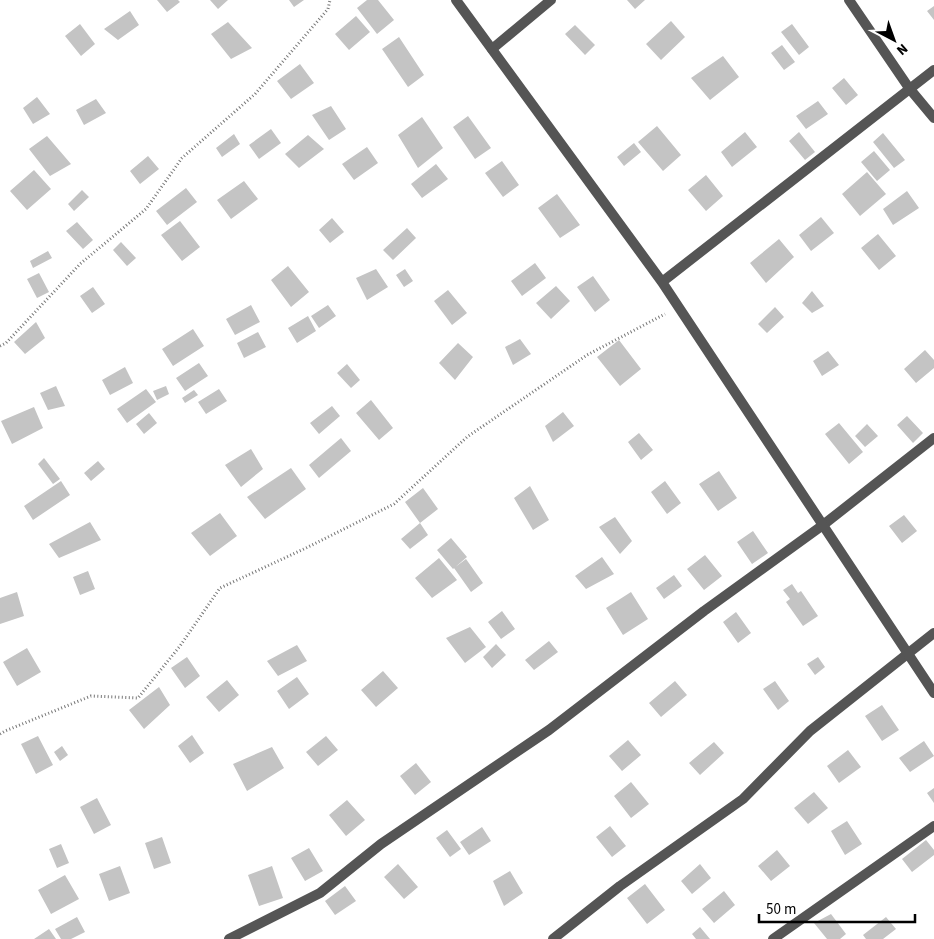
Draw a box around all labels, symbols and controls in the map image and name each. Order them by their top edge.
north arrow [869,15,919,65]
text: N [892,38,912,60]
scale bar [759,892,915,924]
text: 50 m [766,899,796,920]

